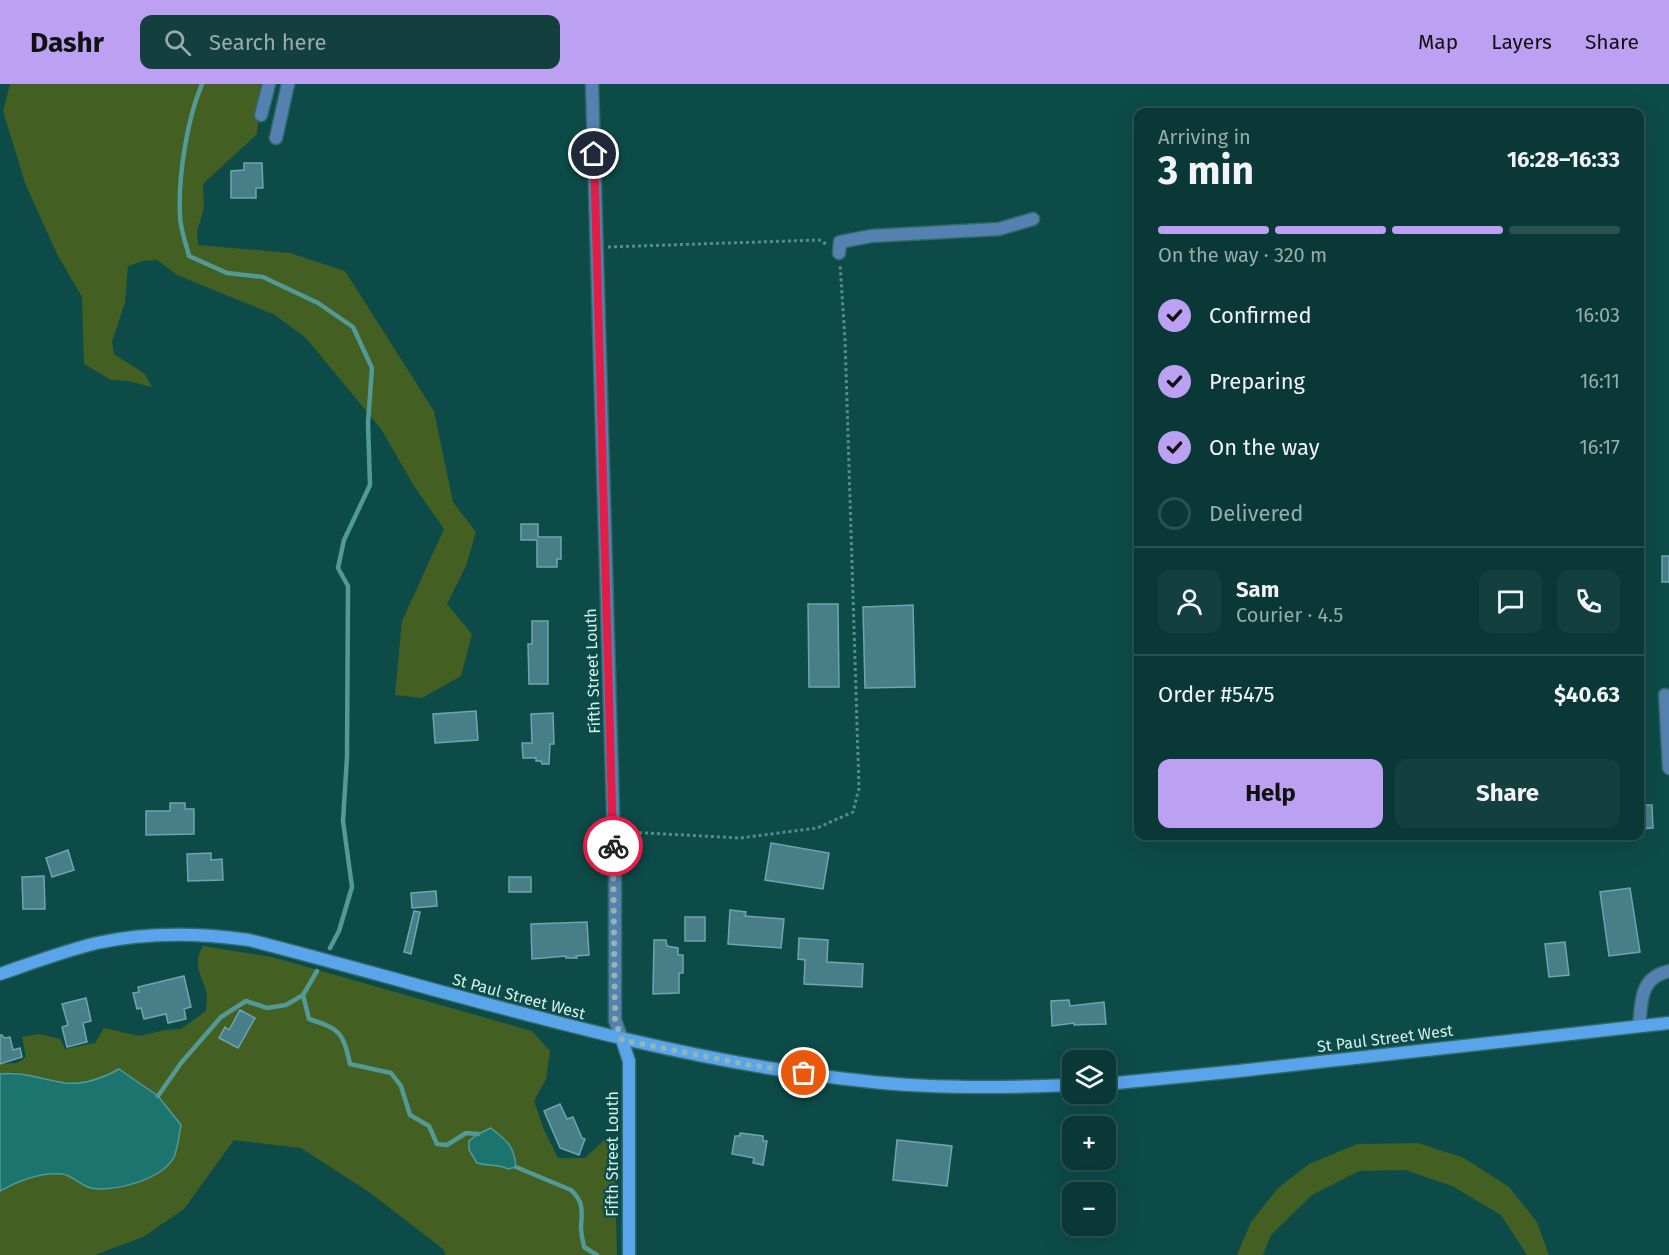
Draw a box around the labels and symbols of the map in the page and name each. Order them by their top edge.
pin [568,128,619,179]
street label: Fifth Street Louth [581,608,604,734]
courier [583,816,643,876]
street label: St Paul Street West [450,970,588,1023]
street label: St Paul Street West [1316,1021,1454,1056]
pin [778,1047,829,1098]
street label: Fifth Street Louth [603,1091,622,1217]

